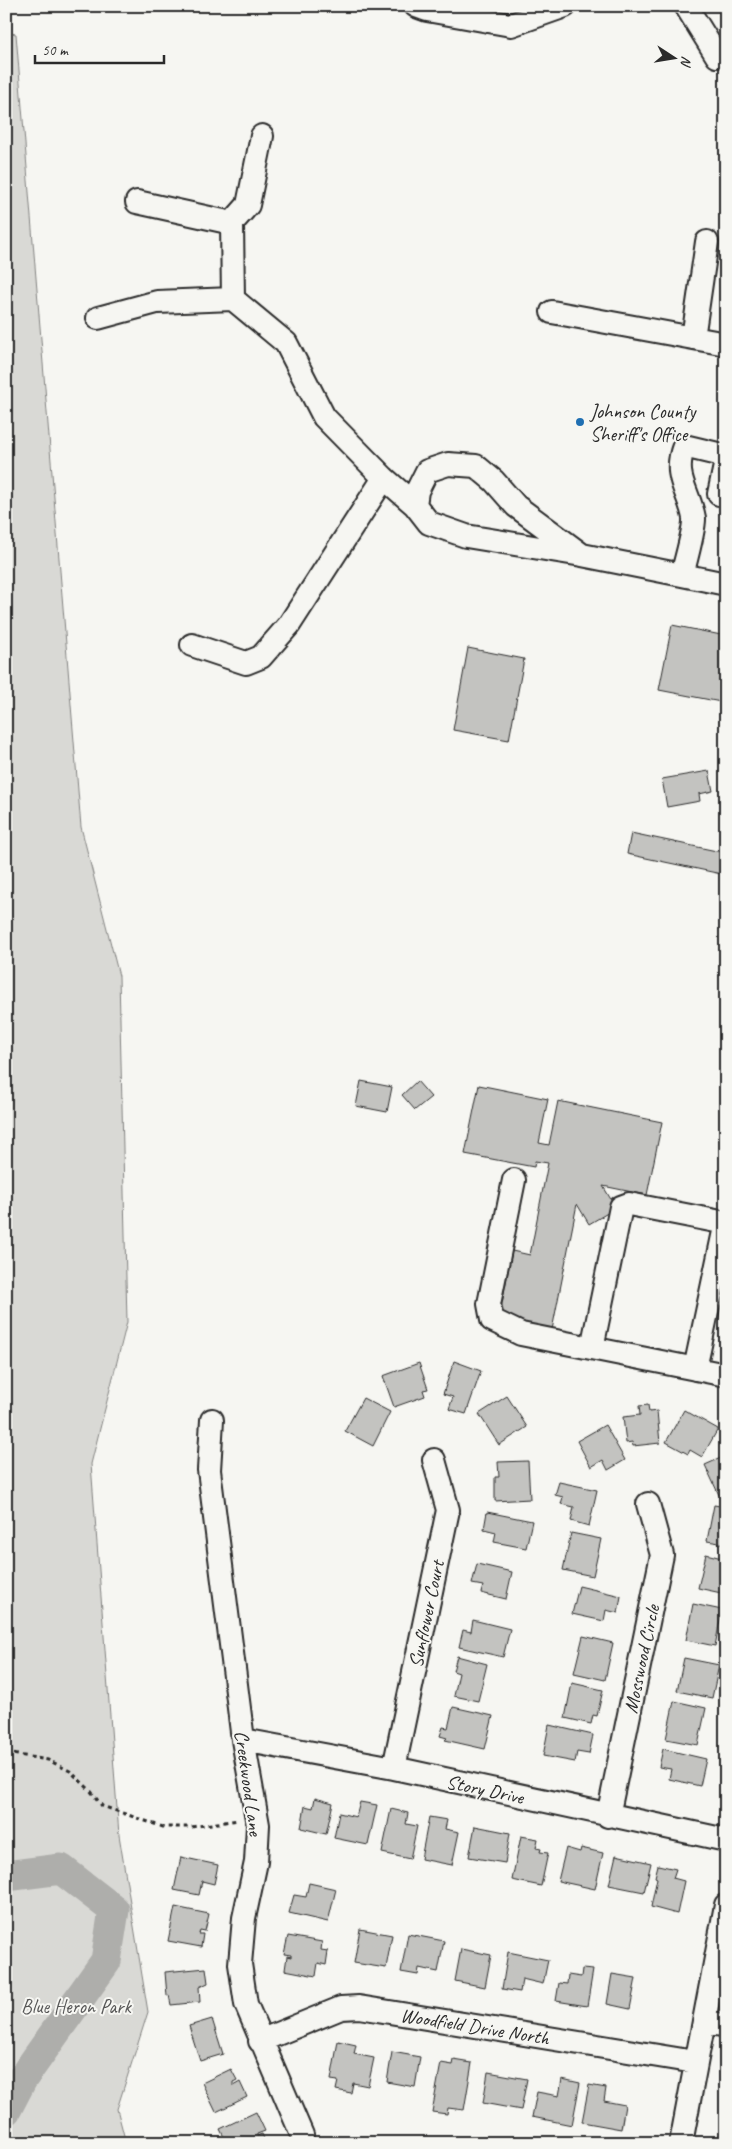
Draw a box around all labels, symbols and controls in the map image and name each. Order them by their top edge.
scale bar [35,32,164,64]
north arrow [650,32,700,82]
text: 50 m [42,41,69,60]
text: N [677,55,695,69]
place label: Johnson County Sheriff's Office [589,399,697,447]
marker: Johnson County Sheriff's Office [574,416,586,428]
street label: Sunflower Court [403,1556,450,1670]
street label: Mosswood Circle [618,1601,665,1715]
street label: Creekwood Lane [229,1729,268,1839]
street label: Story Drive [444,1769,527,1810]
park label: Blue Heron Park [21,1994,133,2019]
street label: Woodfield Drive North [399,2002,552,2051]

